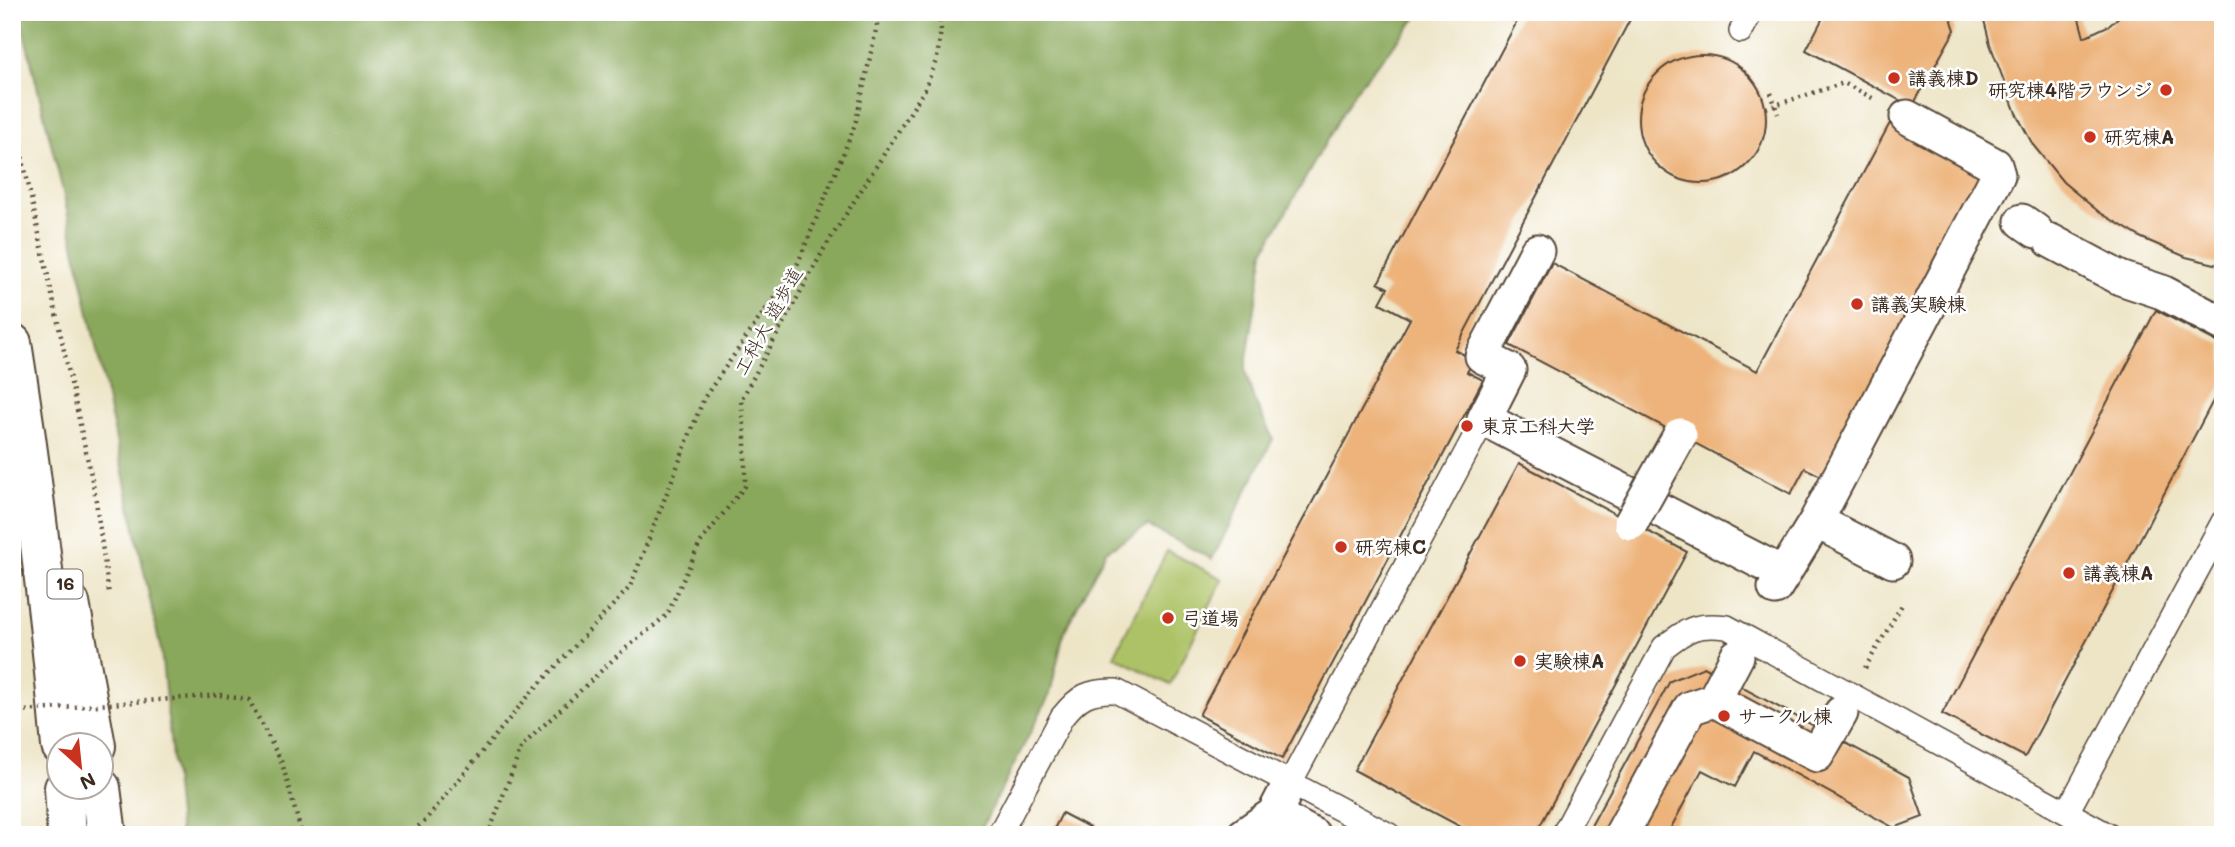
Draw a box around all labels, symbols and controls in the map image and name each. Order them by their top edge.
place label: 講義棟D [1908,65,1979,90]
marker: 講義棟D [1886,70,1902,86]
place label: 研究棟4階ラウンジ [1988,77,2152,102]
marker: 研究棟4階ラウンジ [2158,82,2174,98]
place label: 研究棟A [2104,124,2174,149]
marker: 研究棟A [2082,129,2098,145]
street label: 工科大 遊歩道 [728,262,808,379]
place label: 講義実験棟 [1871,291,1966,316]
marker: 講義実験棟 [1849,296,1865,312]
place label: 東京工科大学 [1481,413,1595,438]
marker: 東京工科大学 [1459,418,1475,434]
place label: 研究棟C [1355,534,1426,559]
marker: 研究棟C [1333,539,1349,555]
place label: 講義棟A [2083,560,2153,585]
marker: 講義棟A [2061,565,2077,581]
road number: 16 [48,570,82,598]
place label: 弓道場 [1182,605,1239,630]
marker: 弓道場 [1160,610,1176,626]
place label: 実験棟A [1534,648,1604,673]
marker: 実験棟A [1512,653,1528,669]
place label: サークル棟 [1738,703,1832,728]
marker: サークル棟 [1716,708,1732,724]
north arrow [46,732,116,802]
text: N [76,767,100,796]

